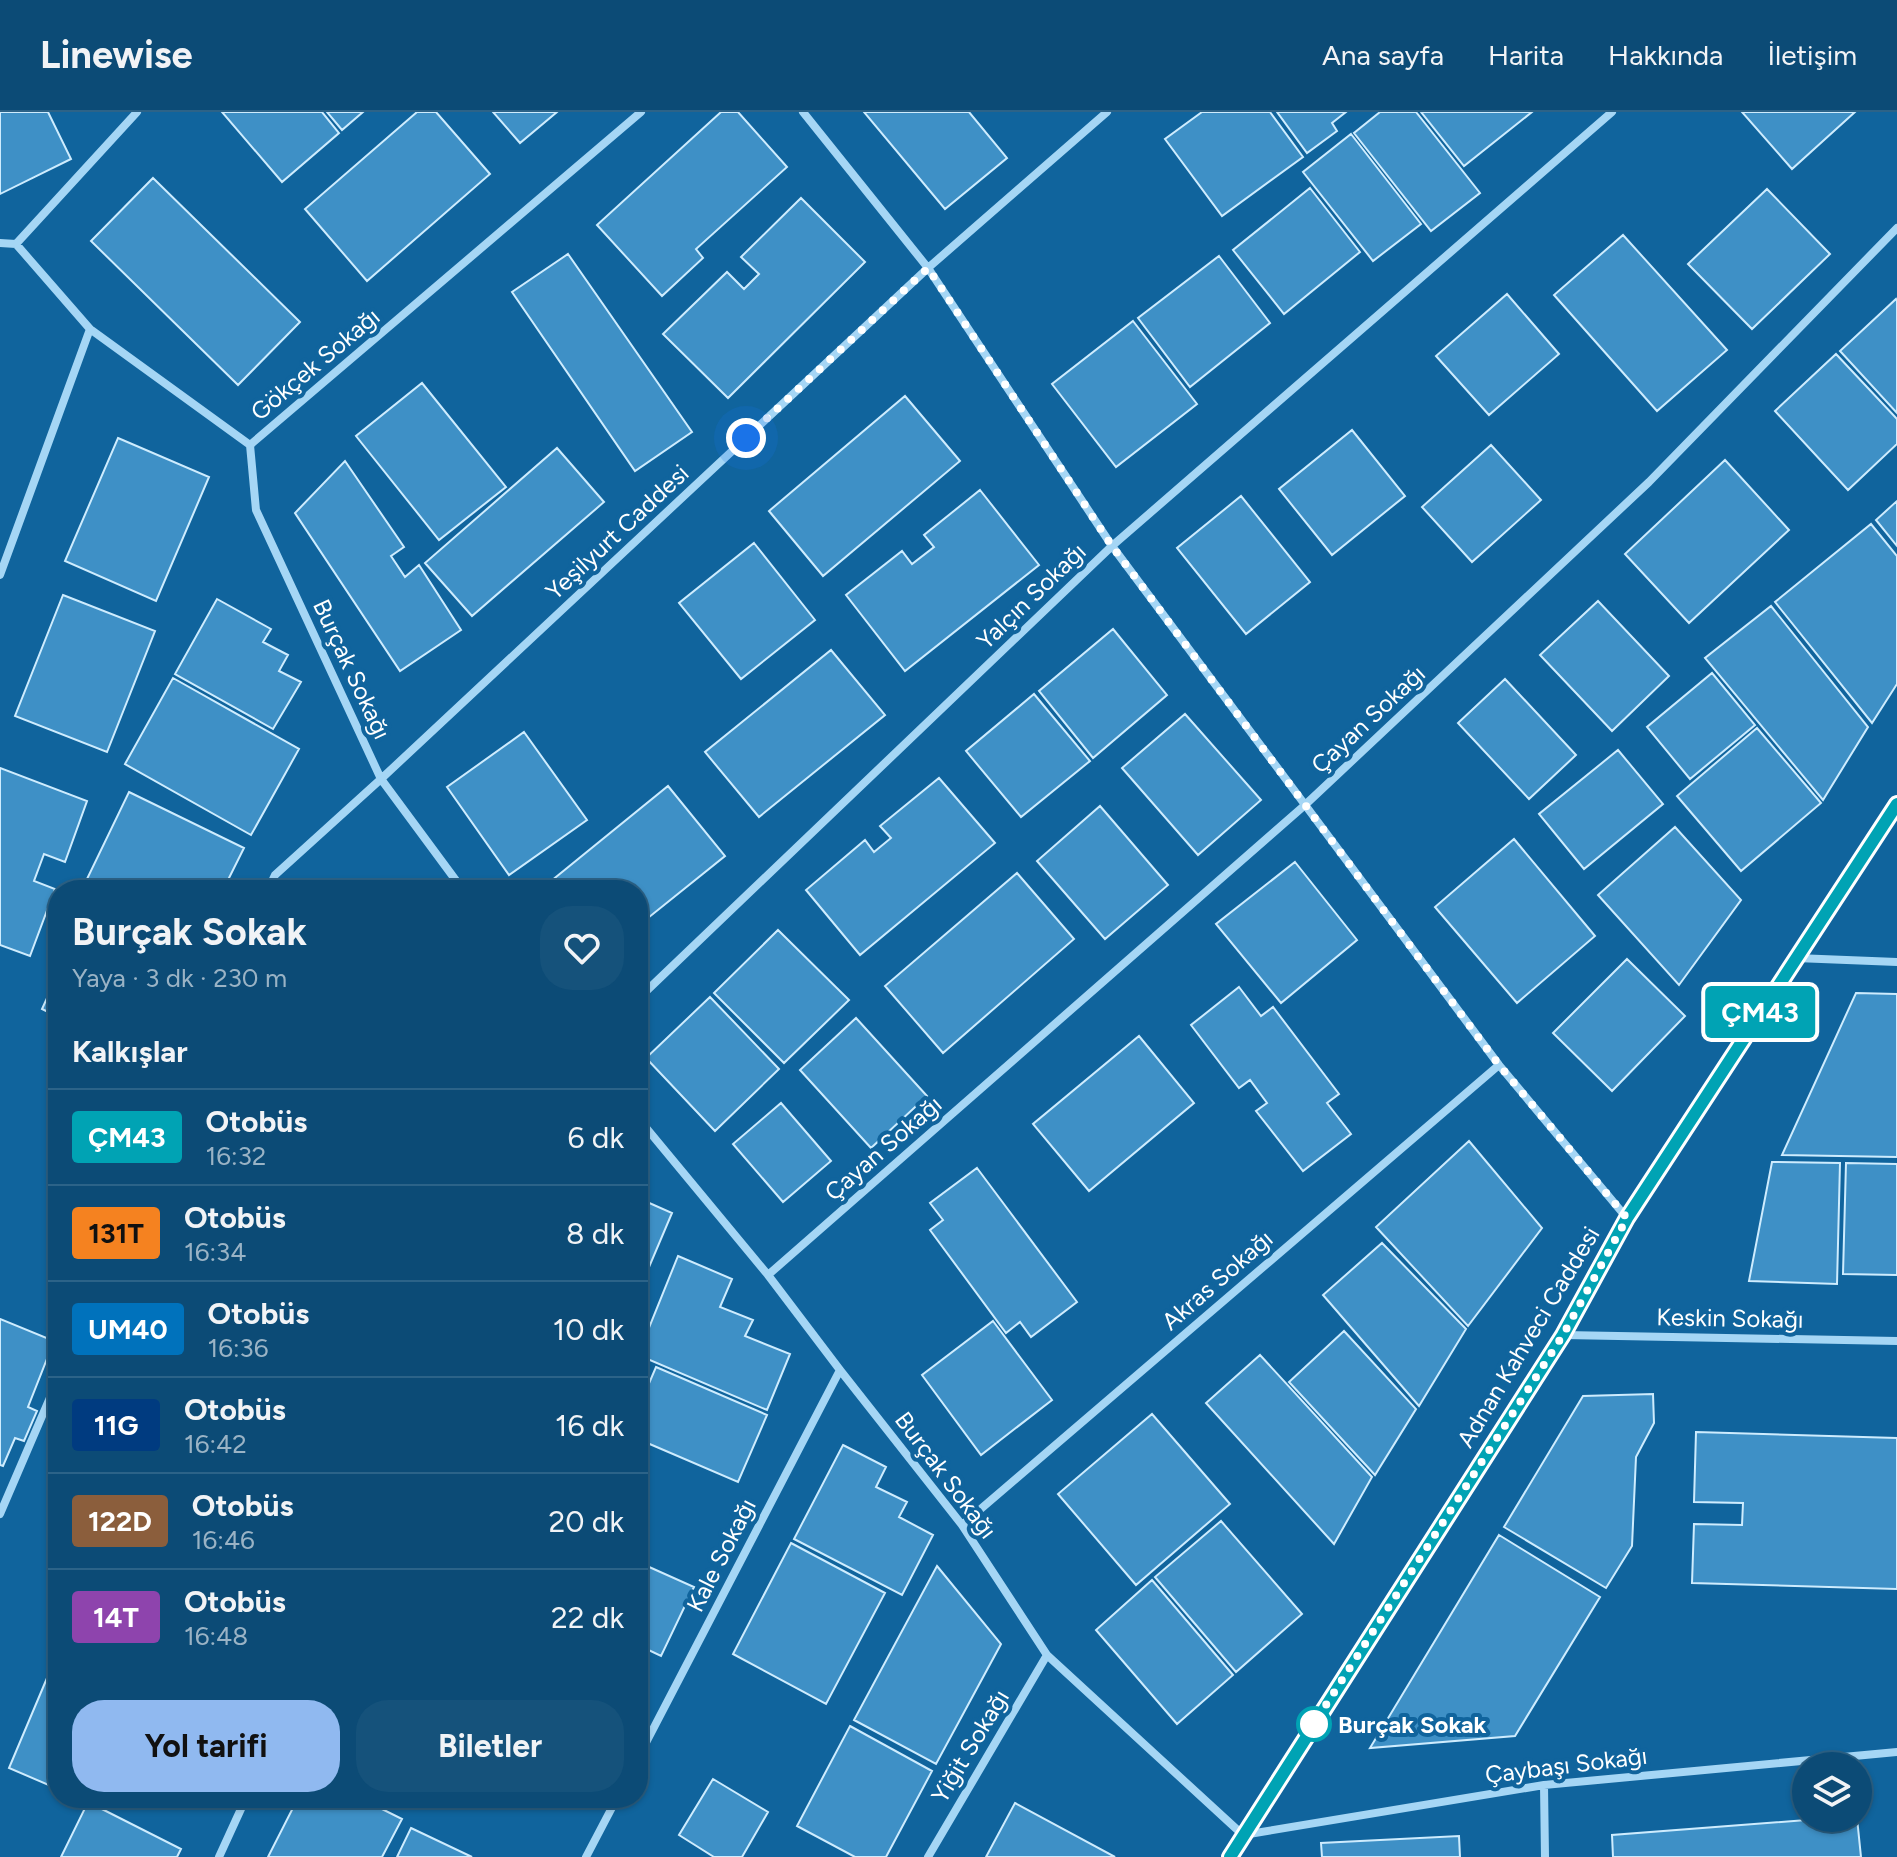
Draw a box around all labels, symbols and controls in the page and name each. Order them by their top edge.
text: Linewise [40,32,193,78]
text: Ana sayfa [1322,38,1444,72]
text: Harita [1488,38,1564,72]
text: Hakkında [1608,38,1723,72]
text: İletişim [1767,38,1857,72]
street label: Gökçek Sokağı [245,302,385,426]
your location [726,418,766,458]
street label: Yeşilyurt Caddesi [539,458,695,606]
street label: Yalçın Sokağı [970,537,1092,655]
street label: Burçak Sokağı [307,594,397,744]
street label: Çayan Sokağı [1305,659,1431,779]
button: heart [540,906,624,990]
text: Burçak Sokak [72,909,307,955]
text: Yaya · 3 dk · 230 m [72,962,287,994]
line badge: ÇM43 [1704,986,1816,1038]
text: ÇM43 [1721,995,1799,1029]
text: Kalkışlar [72,1033,188,1070]
street label: Çayan Sokağı [819,1089,947,1207]
text: Otobüs [206,1103,307,1140]
text: 6 dk [567,1119,624,1156]
text: ÇM43 [88,1120,166,1154]
text: 16:32 [206,1140,266,1172]
text: Otobüs [184,1199,286,1236]
text: 8 dk [566,1215,624,1252]
text: 131T [88,1216,144,1250]
street label: Adnan Kahveci Caddesi [1451,1221,1605,1453]
street label: Akras Sokağı [1156,1224,1278,1336]
text: 16:34 [184,1236,246,1268]
text: Otobüs [208,1295,309,1332]
street label: Keskin Sokağı [1656,1302,1804,1334]
text: 10 dk [553,1311,624,1348]
text: UM40 [88,1312,168,1346]
text: 16:36 [208,1332,268,1364]
text: Otobüs [184,1391,286,1428]
street label: Burçak Sokağı [889,1406,1003,1544]
text: 16 dk [555,1407,624,1444]
text: 11G [94,1408,138,1442]
text: 16:42 [184,1428,247,1460]
text: Otobüs [192,1487,294,1524]
street label: Kale Sokağı [680,1494,762,1616]
text: 20 dk [548,1503,624,1540]
text: 122D [88,1504,152,1538]
text: 16:46 [192,1524,255,1556]
text: Otobüs [184,1583,286,1620]
text: 22 dk [551,1599,624,1636]
text: 14T [93,1600,139,1634]
text: 16:48 [184,1620,248,1652]
street label: Yiğit Sokağı [925,1684,1015,1808]
button: Yol tarifi [72,1700,340,1792]
button: Biletler [356,1700,624,1792]
marker: Burçak Sokak [1297,1707,1331,1741]
place label: Burçak Sokak [1338,1710,1487,1739]
street label: Çaybaşı Sokağı [1483,1741,1649,1789]
map controls [1792,1752,1872,1832]
button: layers [1792,1752,1872,1832]

